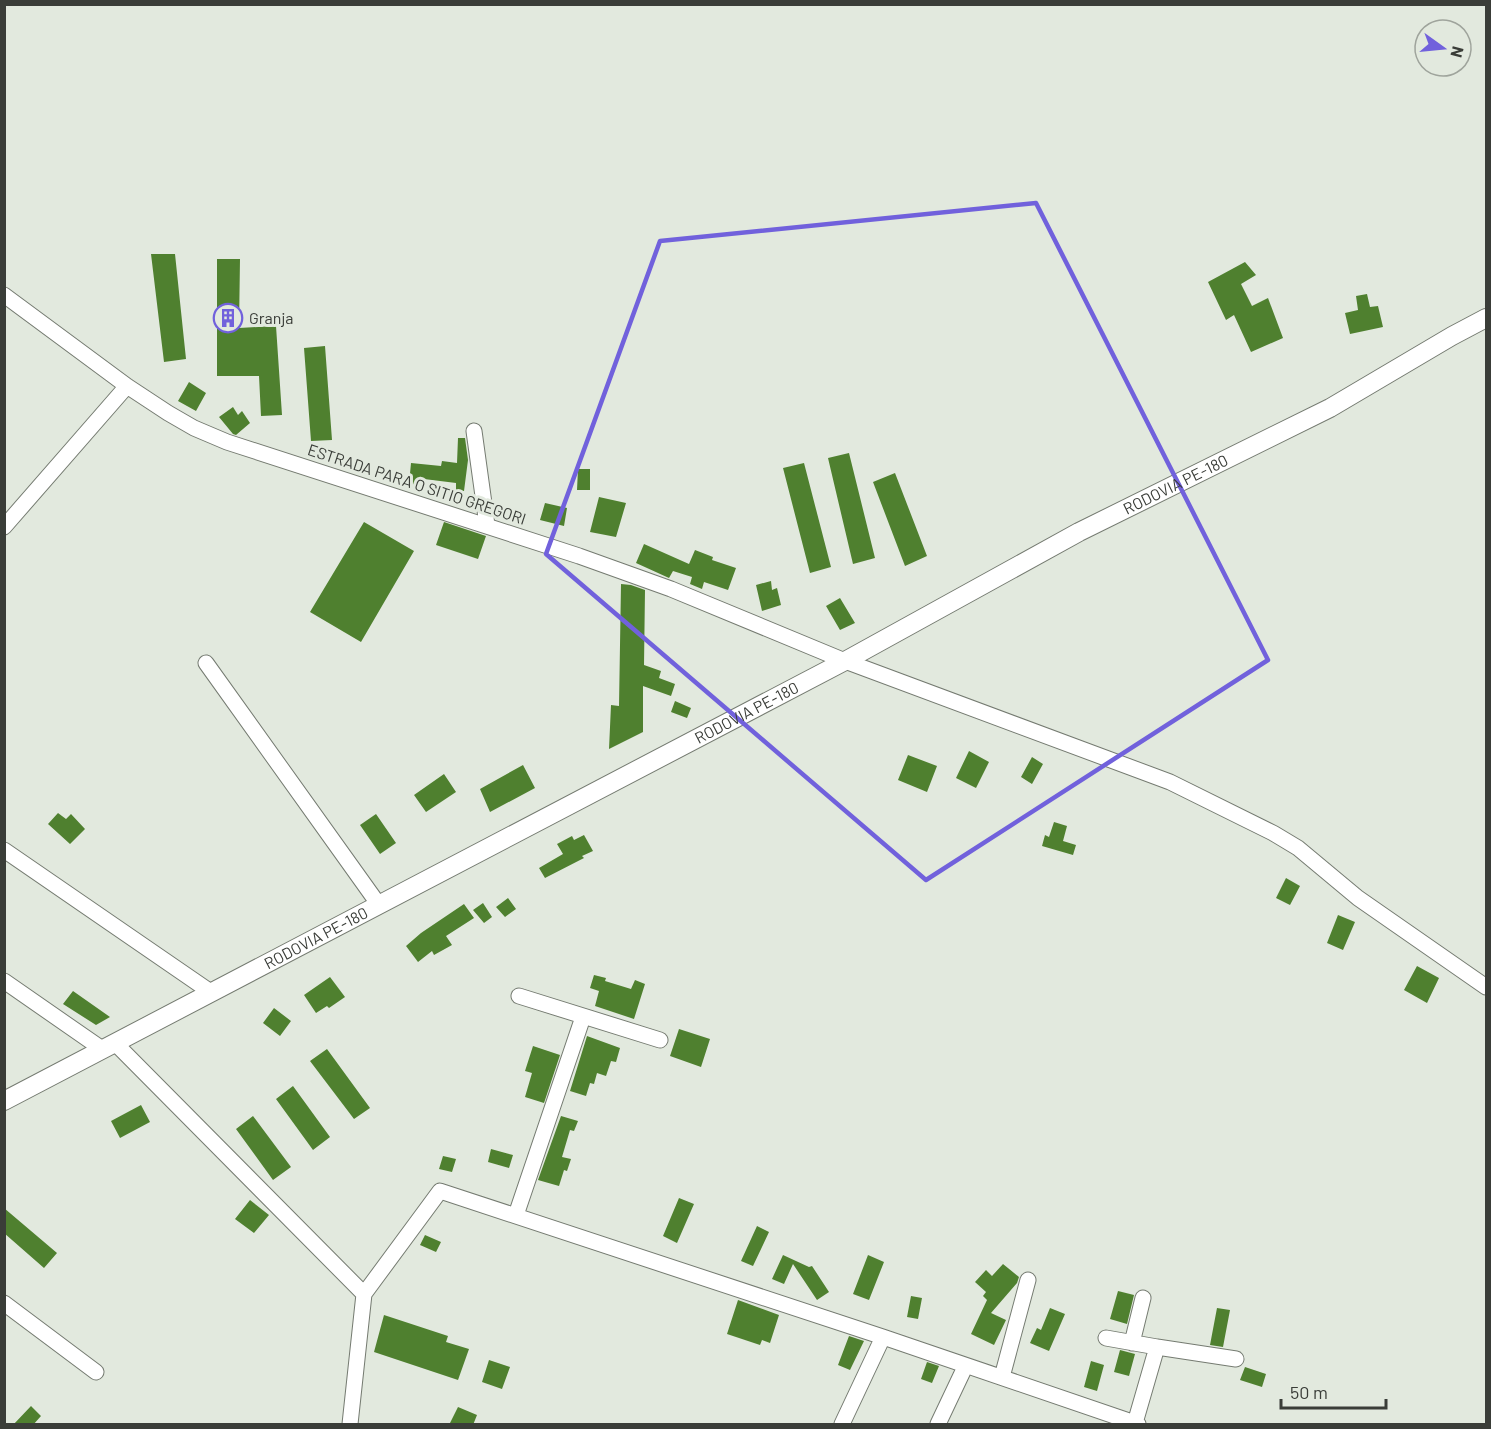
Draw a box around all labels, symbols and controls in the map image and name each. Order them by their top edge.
north arrow [1413,18,1473,78]
text: N [1447,44,1469,60]
building icon: Granja [212,302,244,334]
place label: Granja [249,308,294,327]
street label: ESTRADA PARA O SITIO GREGORI [306,439,529,528]
street label: RODOVIA PE-180 [1120,450,1231,518]
street label: RODOVIA PE-180 [691,677,801,747]
street label: RODOVIA PE-180 [261,902,371,972]
scale bar [1281,1372,1386,1410]
text: 50 m [1290,1381,1328,1403]

